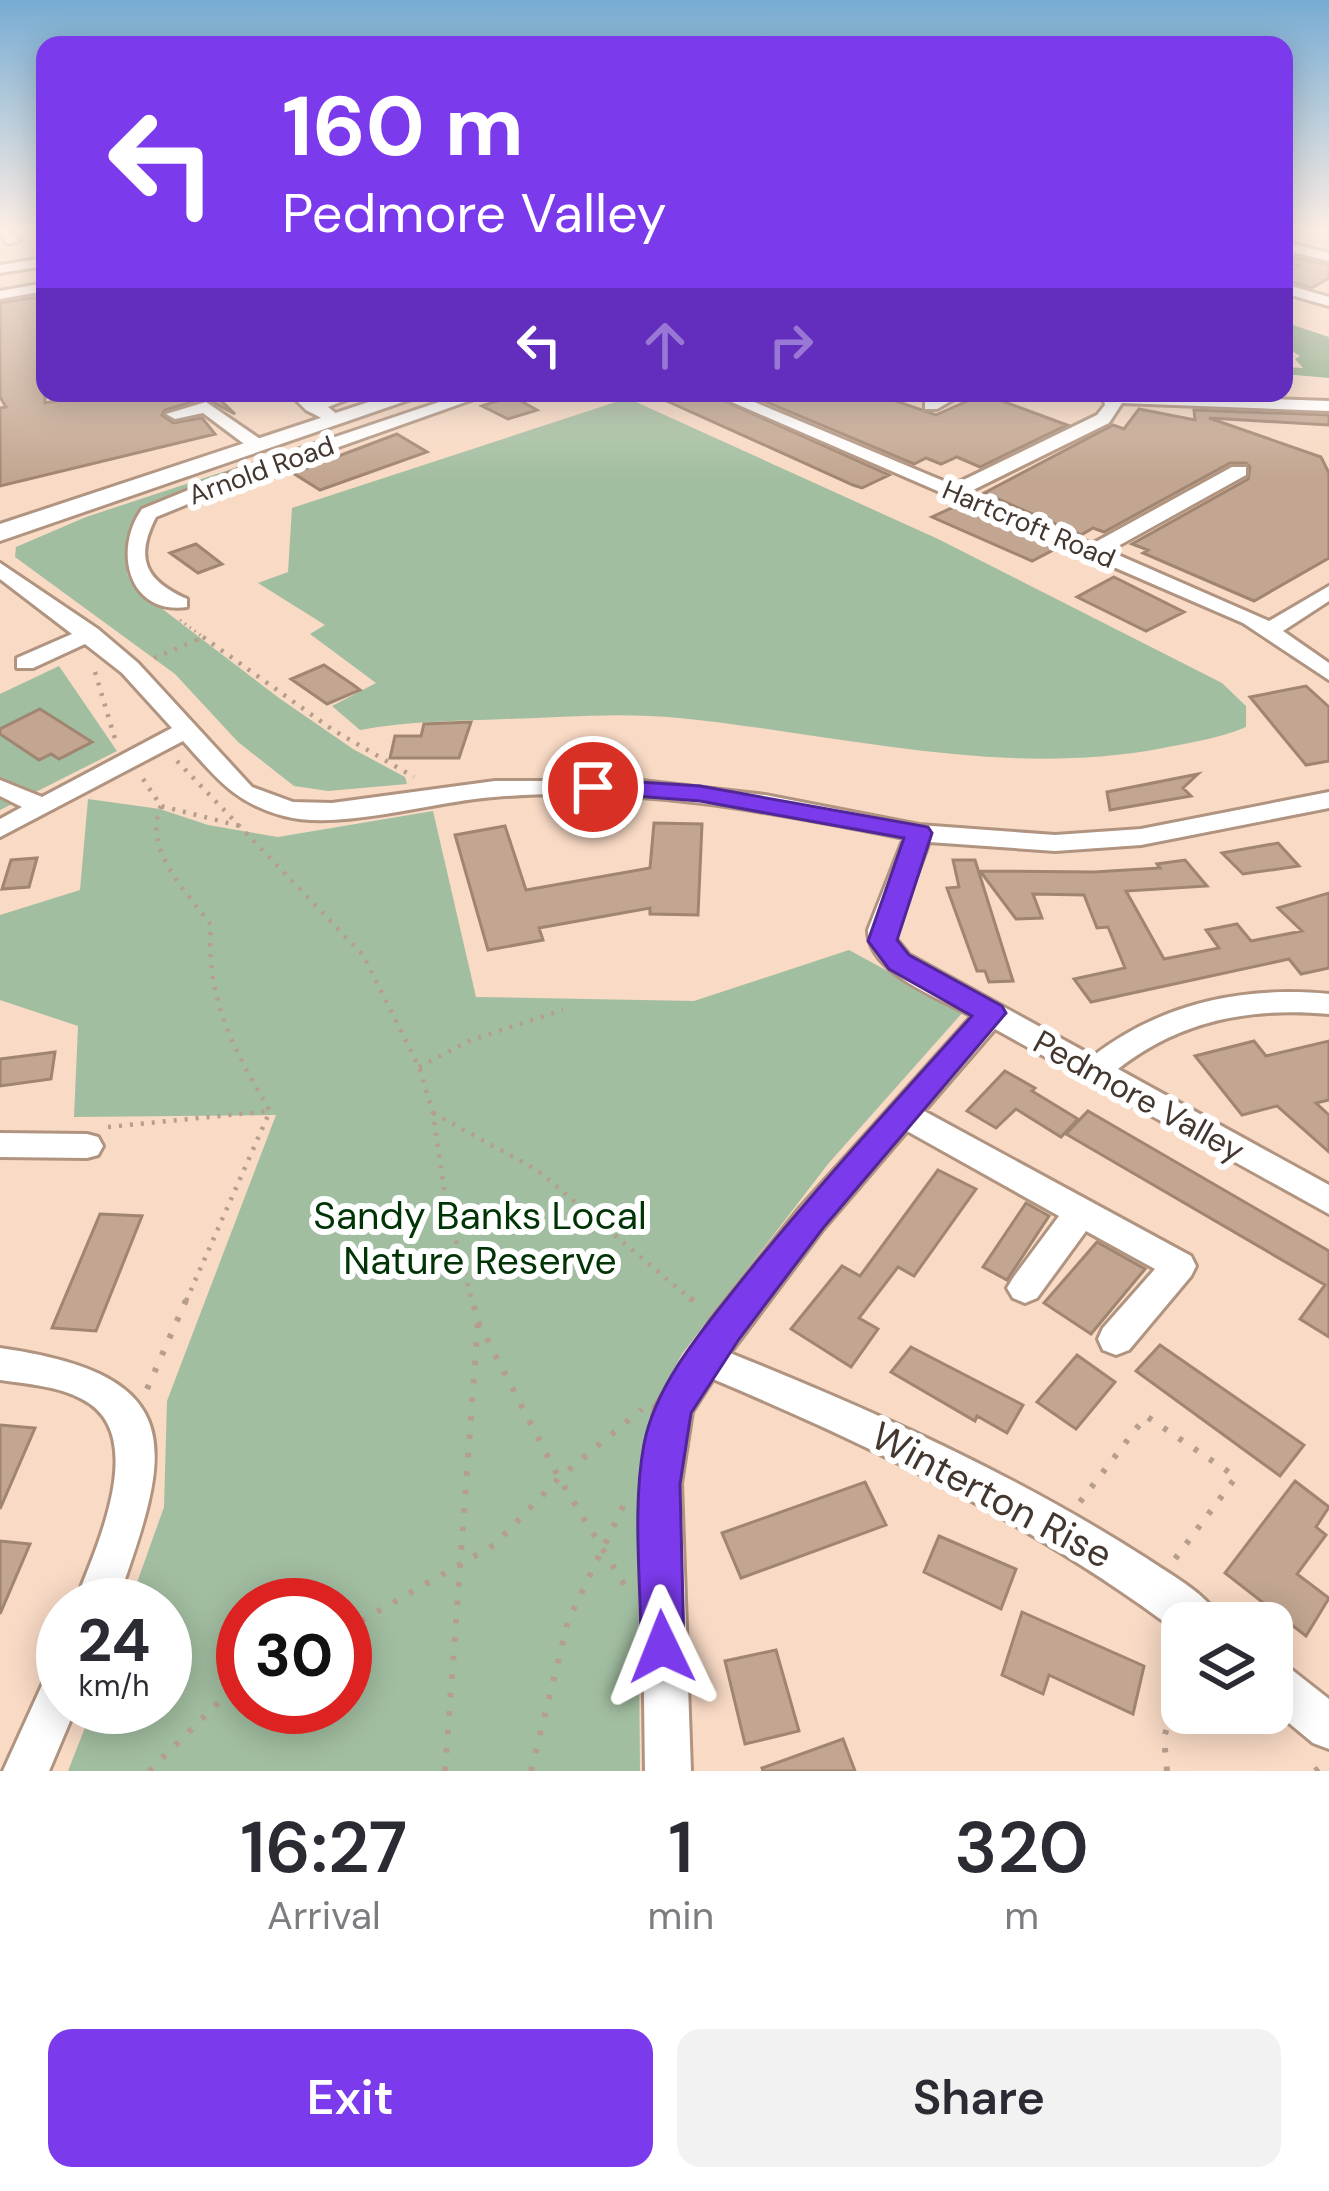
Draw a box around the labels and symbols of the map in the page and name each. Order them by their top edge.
street label: Arnold Road [183,427,339,513]
street label: Hartcroft Road [937,472,1121,576]
pin [542,736,644,838]
street label: Pedmore Valley [1026,1020,1252,1172]
park label: Sandy Banks Local Nature Reserve [313,1190,647,1286]
street label: Winterton Rise [863,1410,1121,1580]
speed limit sign: 30 [216,1578,372,1734]
position arrow [599,1584,725,1710]

